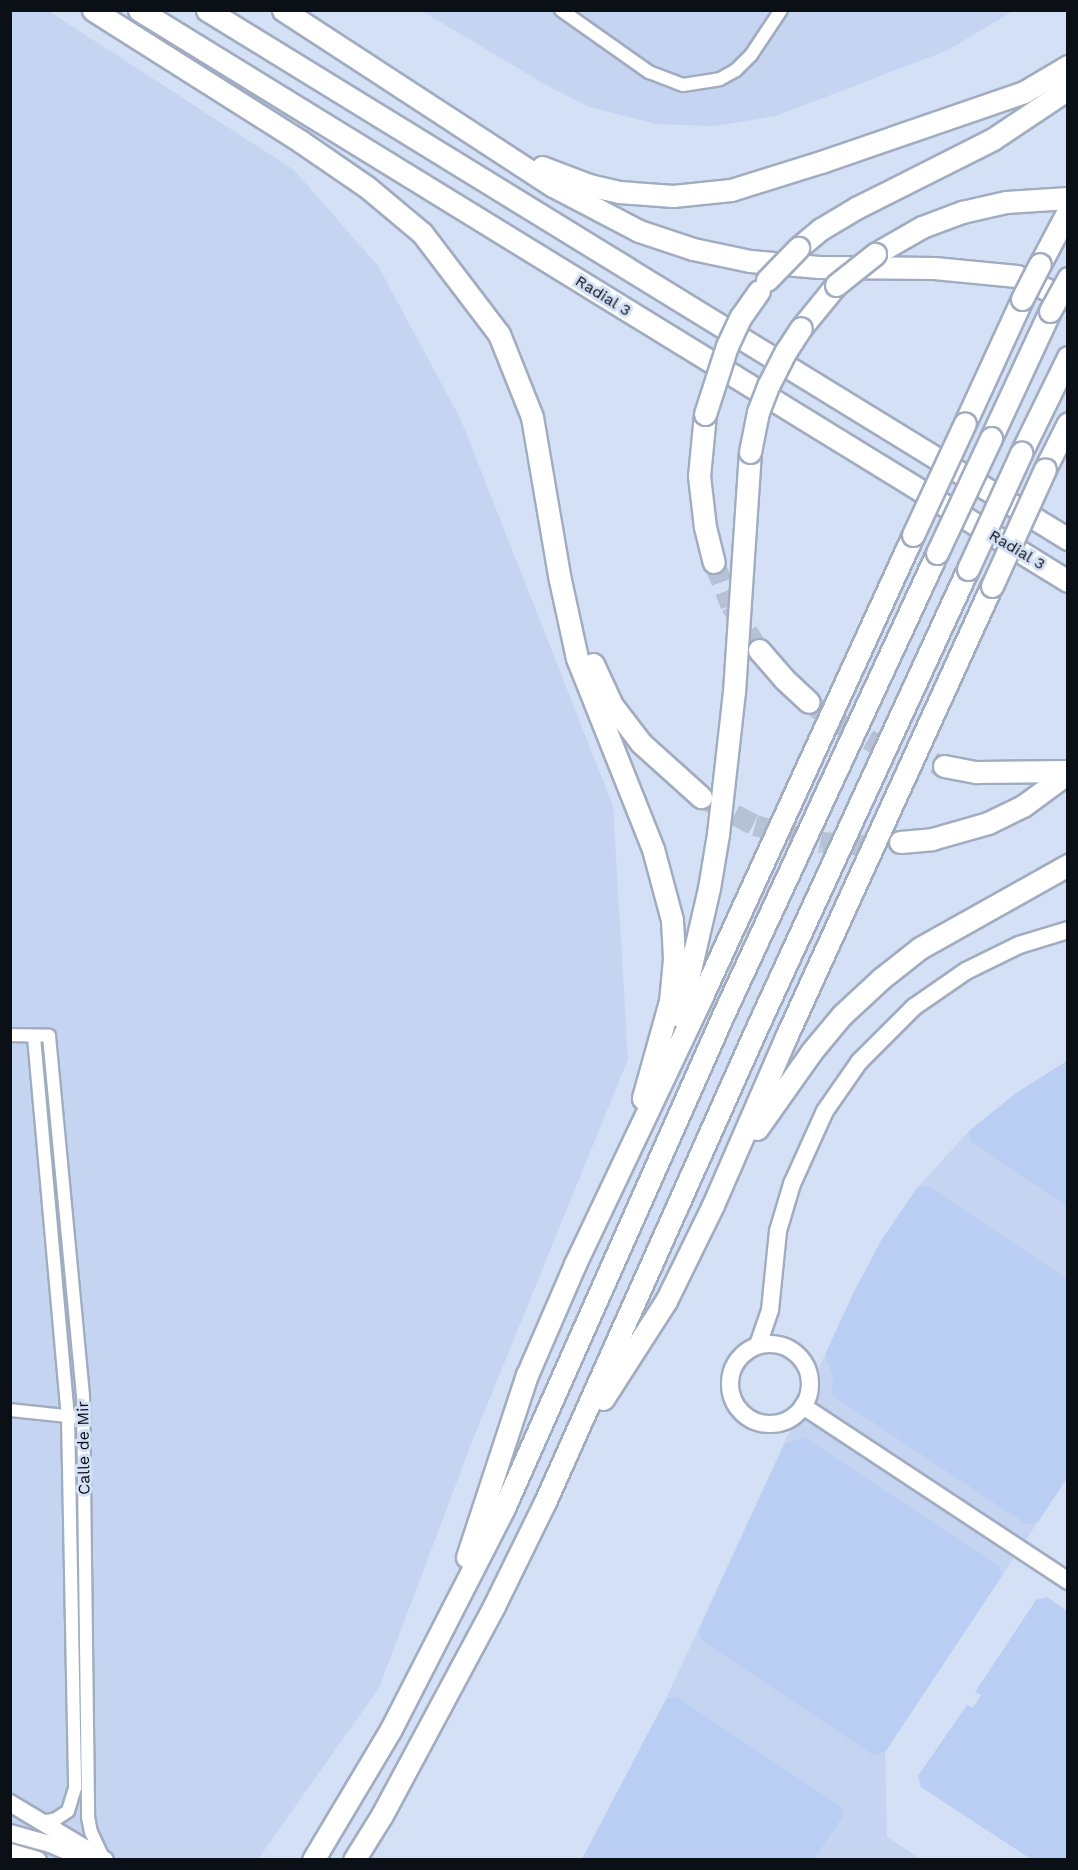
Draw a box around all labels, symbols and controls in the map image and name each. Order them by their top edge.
street label: Radial 3 [571,271,635,321]
street label: Radial 3 [985,526,1049,574]
street label: Calle de Mir [74,1401,94,1495]

